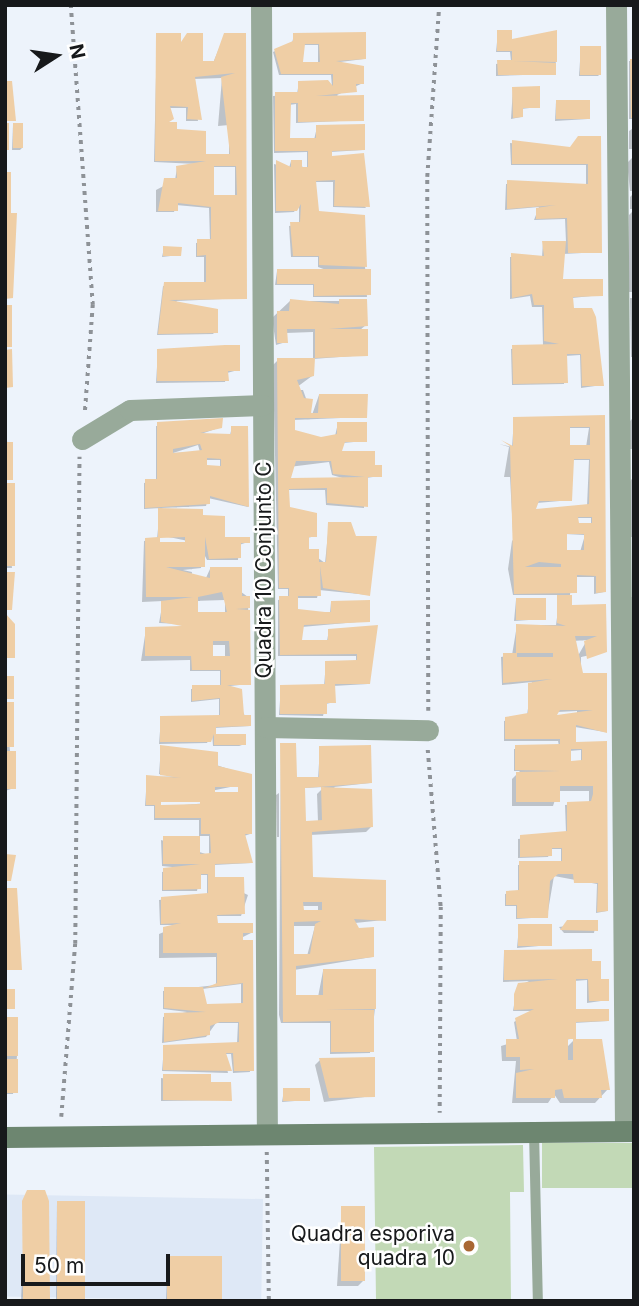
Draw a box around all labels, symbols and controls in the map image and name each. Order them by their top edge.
north arrow [21,21,91,91]
text: N [64,42,90,61]
street label: Quadra 10 Conjunto C [251,461,277,679]
place label: Quadra esporiva quadra 10 [291,1221,455,1271]
marker: Quadra esporiva quadra 10 [461,1238,477,1254]
scale bar [24,1240,173,1284]
text: 50 m [34,1253,84,1278]

